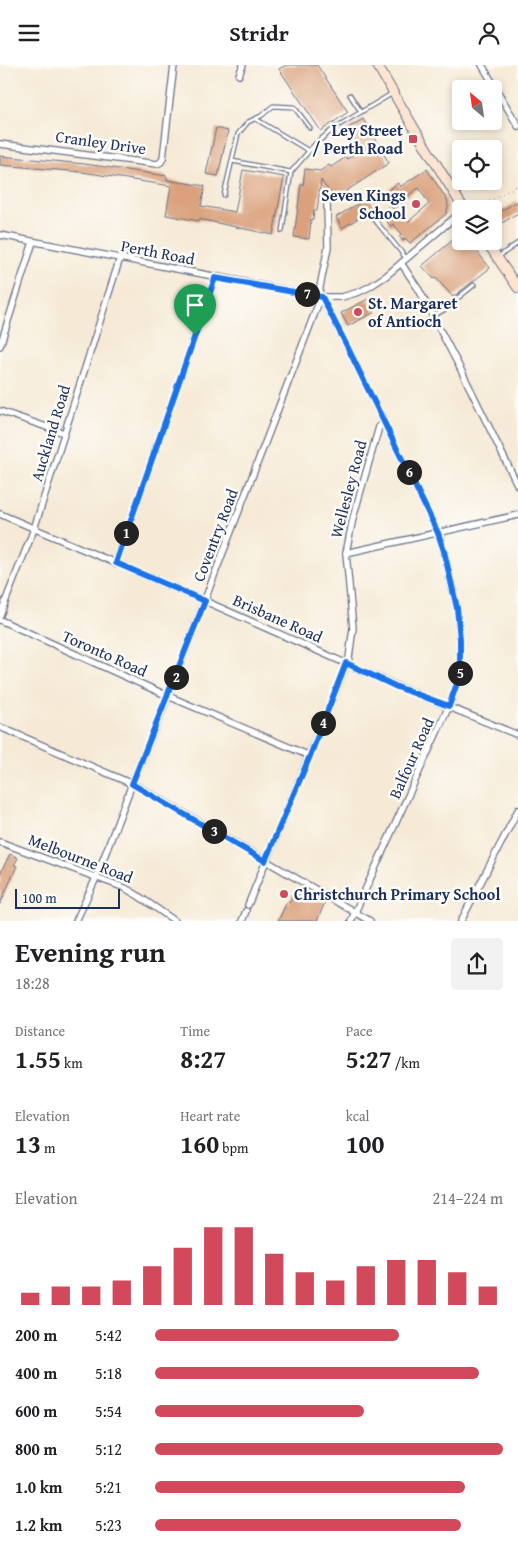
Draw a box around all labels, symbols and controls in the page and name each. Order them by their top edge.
text: Stridr [229,17,289,49]
icon: menu [15,19,43,47]
icon: person [475,19,503,47]
north arrow [452,80,502,130]
map controls [452,80,502,250]
place label: Ley Street / Perth Road [312,118,404,160]
street label: Cranley Drive [54,124,148,160]
marker: Ley Street / Perth Road [407,133,419,145]
button: locate [452,140,502,190]
place label: Seven Kings School [321,183,406,225]
marker: Seven Kings School [410,198,422,210]
button: layers [452,200,502,250]
street label: Perth Road [119,233,197,271]
pin: 7 [294,281,320,307]
pin [174,284,216,335]
text: 7 [304,284,311,304]
icon: arrive [181,291,209,319]
place label: St. Margaret of Antioch [368,291,457,333]
marker: St. Margaret of Antioch [352,306,364,318]
street label: Auckland Road [24,381,76,484]
street label: Wellesley Road [323,437,373,541]
pin: 6 [396,459,422,485]
text: 6 [406,462,413,482]
street label: Coventry Road [186,485,244,585]
pin: 1 [114,521,138,545]
text: 1 [123,523,130,543]
street label: Brisbane Road [229,588,327,649]
street label: Toronto Road [59,624,152,683]
pin: 5 [448,661,472,685]
text: 5 [457,663,464,683]
pin: 2 [164,665,188,689]
text: 2 [173,667,180,687]
pin: 4 [310,711,336,735]
text: 4 [320,713,327,733]
street label: Balfour Road [382,713,440,802]
pin: 3 [202,819,226,843]
text: 3 [211,821,218,841]
street label: Melbourne Road [25,827,137,889]
place label: Christchurch Primary School [294,882,500,906]
scale bar [15,886,120,909]
text: 100 m [22,888,57,908]
marker: Christchurch Primary School [278,888,290,900]
text: Evening run [15,931,166,972]
button: share [451,938,503,990]
text: 18:28 [15,971,50,995]
text: Distance [15,1021,65,1041]
text: Time [180,1021,210,1041]
text: Pace [346,1021,373,1041]
text: 1.55 [15,1041,61,1077]
text: 8:27 [180,1041,226,1077]
text: 5:27 [346,1041,392,1077]
text: km [61,1053,83,1073]
text: /km [392,1053,420,1073]
text: Elevation [15,1106,70,1126]
text: Heart rate [180,1106,240,1126]
text: kcal [346,1106,370,1126]
text: 13 [15,1126,41,1162]
text: 160 [180,1126,219,1162]
text: 100 [346,1126,385,1162]
text: m [41,1138,55,1158]
text: bpm [219,1138,249,1158]
text: Elevation [15,1186,78,1210]
text: 214–224 m [433,1186,503,1210]
text: 200 m [15,1323,57,1347]
text: 5:42 [95,1323,122,1347]
text: 400 m [15,1361,57,1385]
text: 5:18 [95,1361,122,1385]
text: 600 m [15,1399,57,1423]
text: 5:54 [95,1399,122,1423]
text: 800 m [15,1437,57,1461]
text: 5:12 [95,1437,122,1461]
text: 1.0 km [15,1475,62,1499]
text: 5:21 [95,1475,122,1499]
text: 1.2 km [15,1513,62,1537]
text: 5:23 [95,1513,122,1537]

